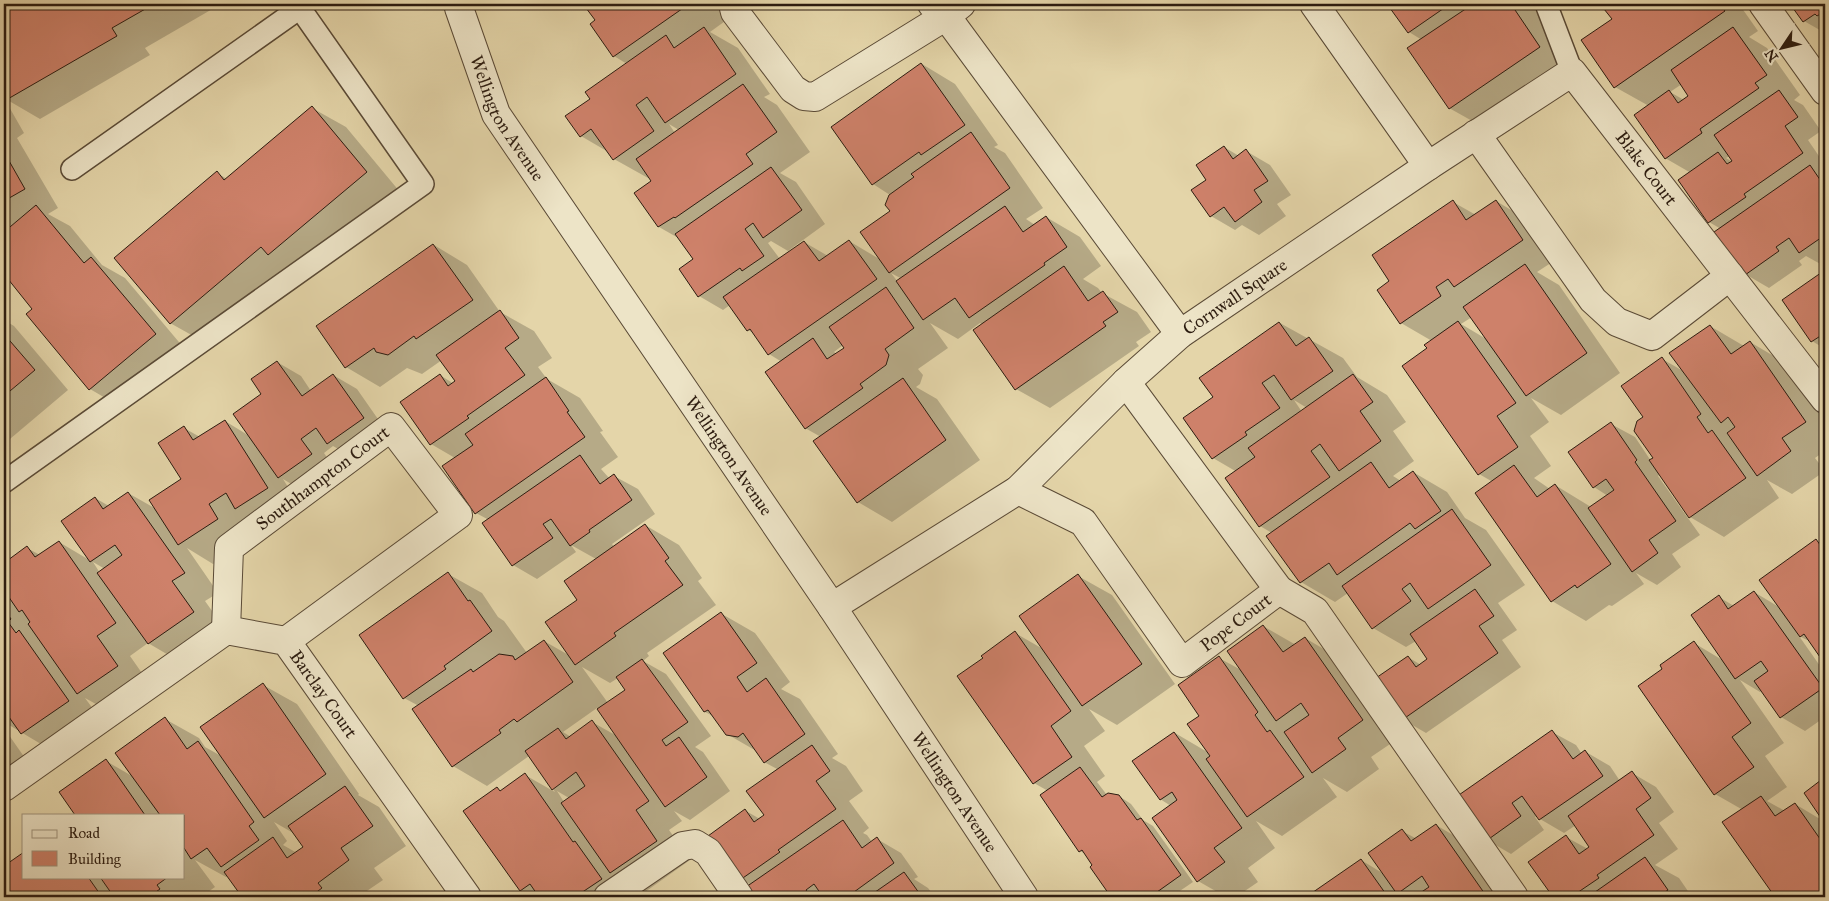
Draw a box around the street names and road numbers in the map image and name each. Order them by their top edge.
street label: Wellington Avenue [465,52,549,185]
street label: Blake Court [1611,127,1683,210]
street label: Cornwall Square [1179,254,1291,340]
street label: Wellington Avenue [680,392,777,520]
street label: Southhampton Court [252,421,394,535]
street label: Pope Court [1196,588,1276,657]
street label: Barclay Court [285,646,363,743]
street label: Wellington Avenue [907,728,1002,857]

